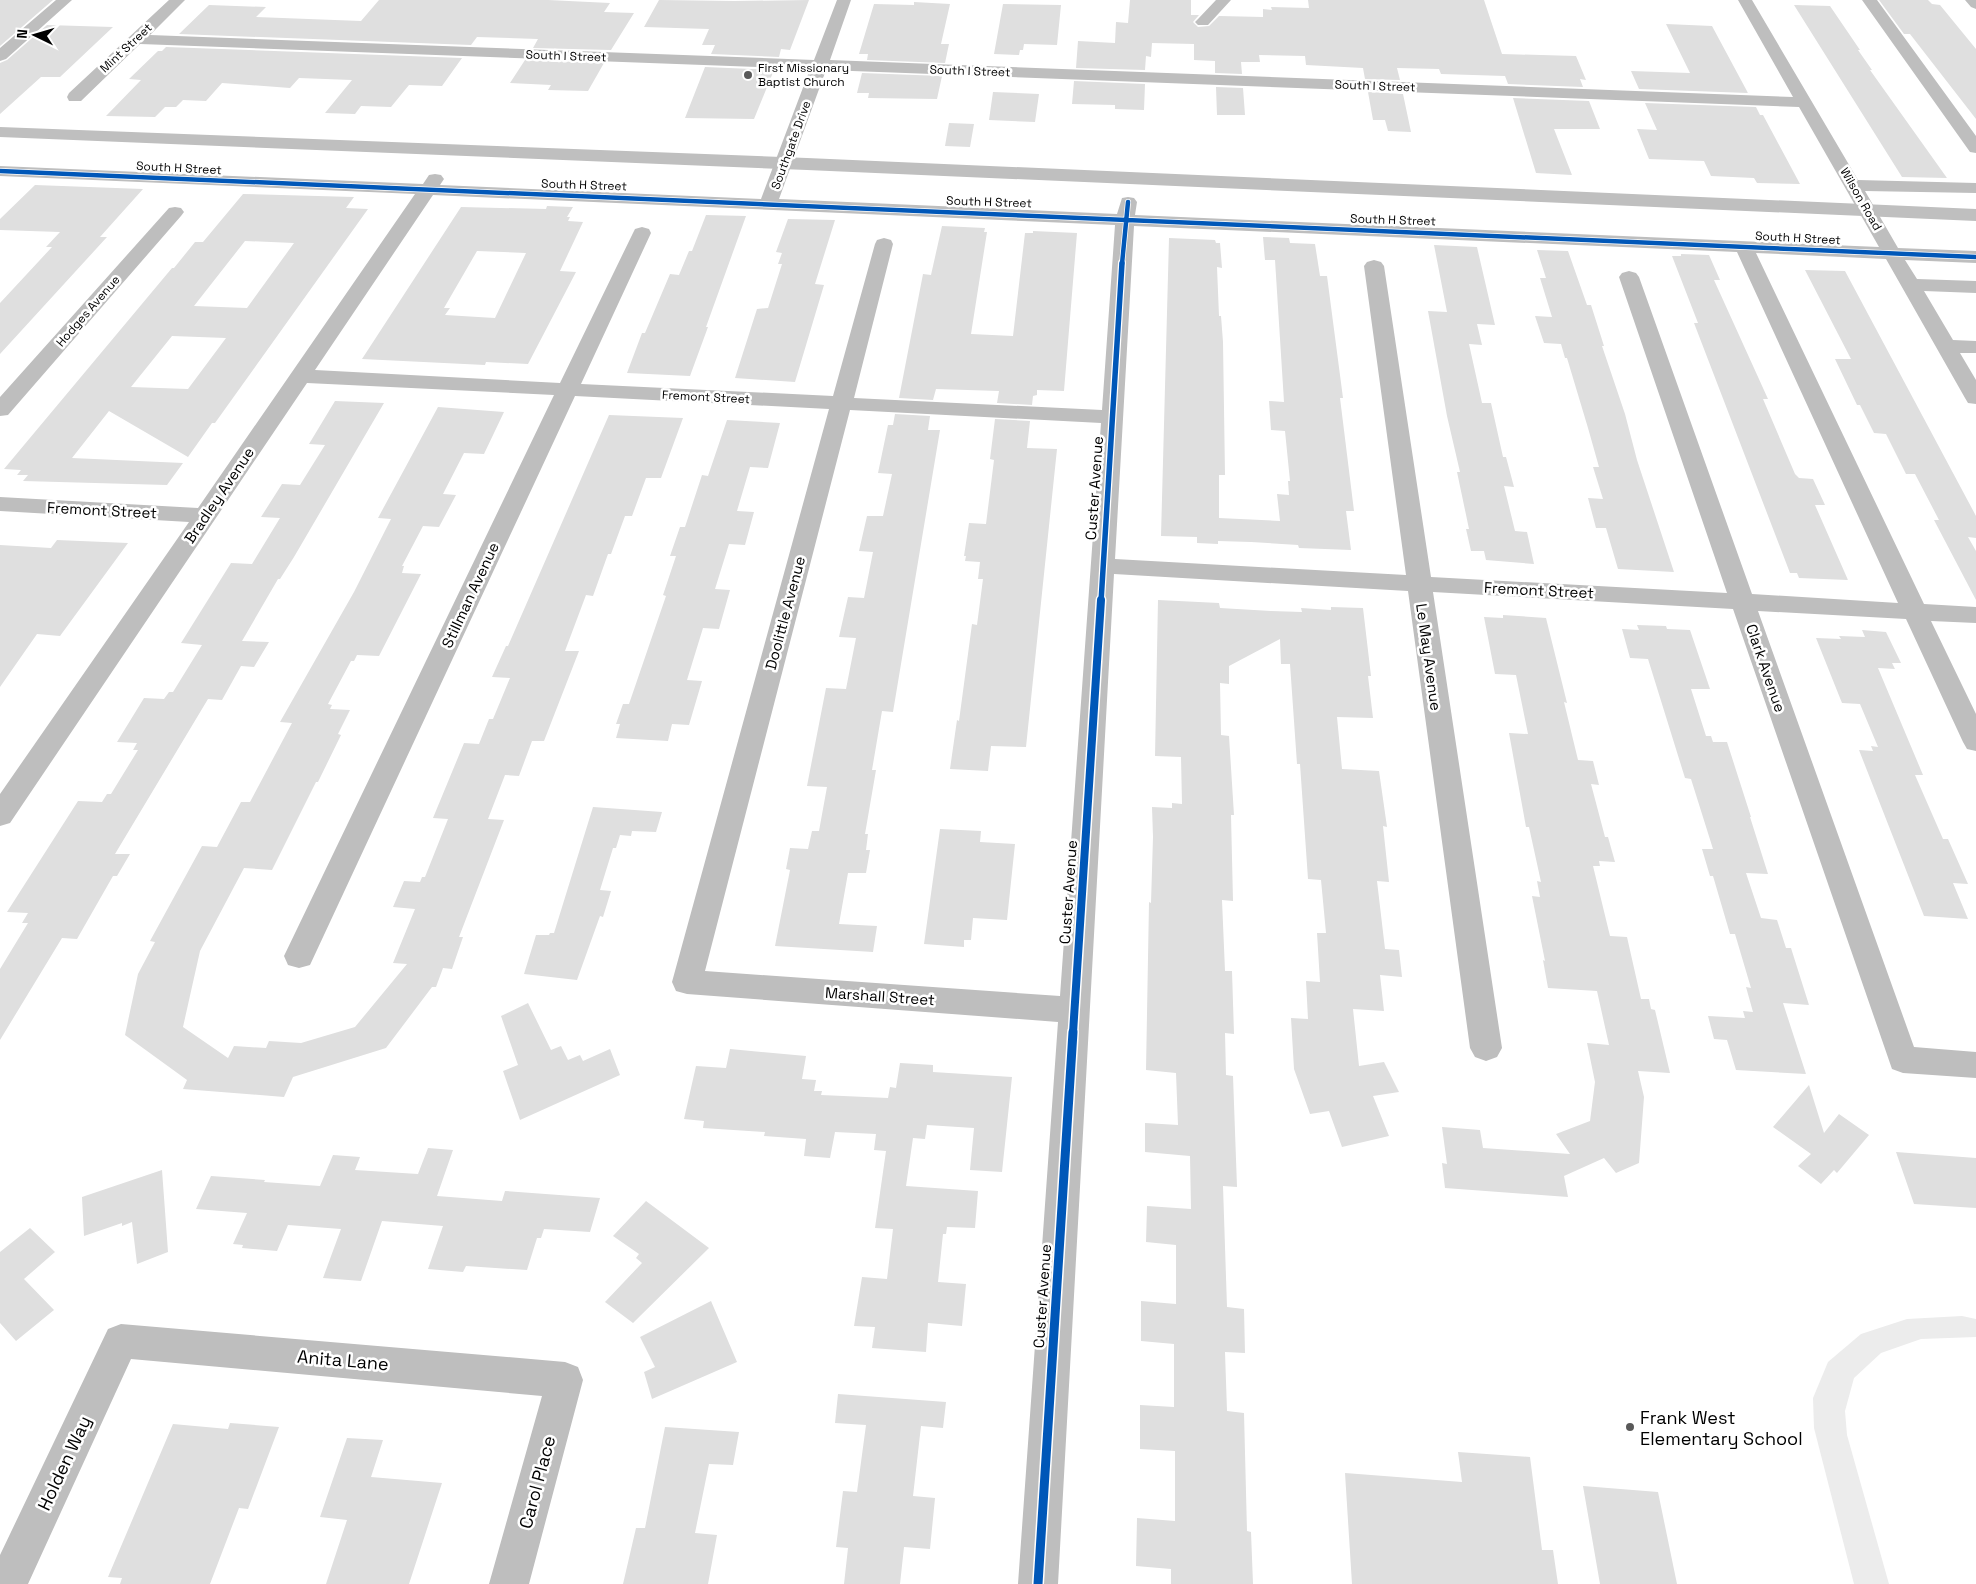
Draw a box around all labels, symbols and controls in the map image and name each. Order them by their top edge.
north arrow [10,10,60,60]
street label: Mint Street [96,20,156,76]
text: N [13,28,31,39]
street label: South I Street [525,47,607,65]
place label: First Missionary Baptist Church [758,60,849,90]
street label: South I Street [929,62,1011,80]
marker: First Missionary Baptist Church [742,69,754,81]
street label: South I Street [1334,77,1416,95]
street label: Southgate Drive [767,98,815,192]
street label: South H Street [136,158,222,178]
street label: Wilson Road [1837,165,1885,233]
street label: South H Street [541,176,627,194]
street label: South H Street [946,193,1032,211]
street label: South H Street [1350,211,1436,229]
street label: South H Street [1755,228,1841,248]
street label: Hodges Avenue [53,272,123,350]
street label: Fremont Street [662,387,750,407]
street label: Custer Avenue [1081,435,1107,541]
street label: Bradley Avenue [180,443,258,547]
street label: Fremont Street [47,498,158,522]
street label: Stillman Avenue [437,539,503,651]
street label: Doolittle Avenue [761,554,809,672]
street label: Fremont Street [1484,578,1595,602]
street label: Le May Avenue [1412,602,1446,712]
street label: Clark Avenue [1742,621,1790,715]
street label: Custer Avenue [1055,839,1081,945]
street label: Marshall Street [825,983,936,1009]
street label: Custer Avenue [1029,1243,1055,1349]
street label: Anita Lane [296,1345,390,1375]
place label: Frank West Elementary School [1640,1406,1803,1450]
street label: Holden Way [32,1412,96,1514]
marker: Frank West Elementary School [1624,1421,1636,1433]
street label: Carol Place [514,1433,560,1531]

